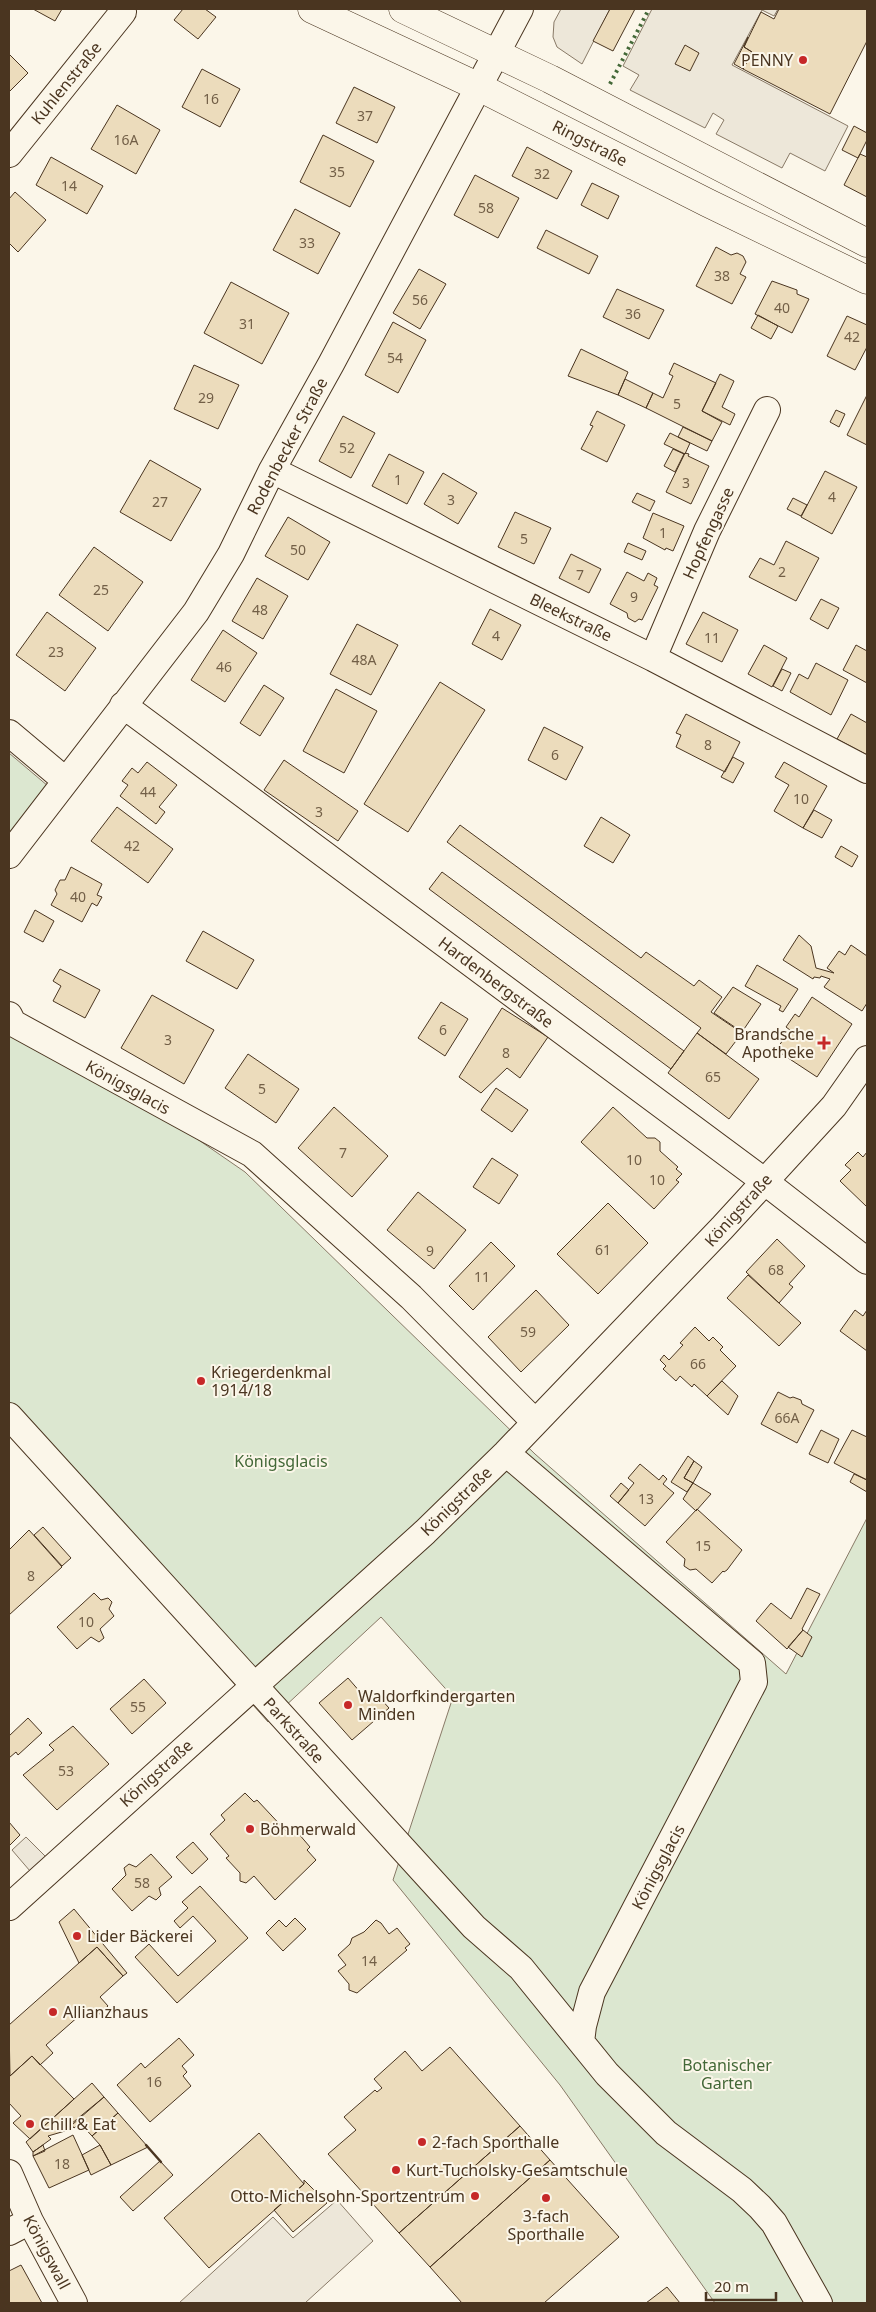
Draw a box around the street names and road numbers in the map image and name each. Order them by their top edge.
street label: Kuhlenstraße [26,37,106,129]
street label: Ringstraße [549,115,631,171]
street label: Rodenbecker Straße [242,374,332,518]
street label: Hopfengasse [677,484,739,582]
street label: Bleekstraße [526,588,616,646]
street label: Hardenbergstraße [434,931,558,1033]
street label: Königsglacis [82,1055,174,1119]
street label: Königstraße [699,1169,777,1251]
street label: Königstraße [416,1461,496,1541]
street label: Parkstraße [259,1692,329,1768]
street label: Königstraße [115,1734,197,1812]
street label: Königsglacis [626,1821,690,1913]
street label: Königswall [18,2211,76,2293]

